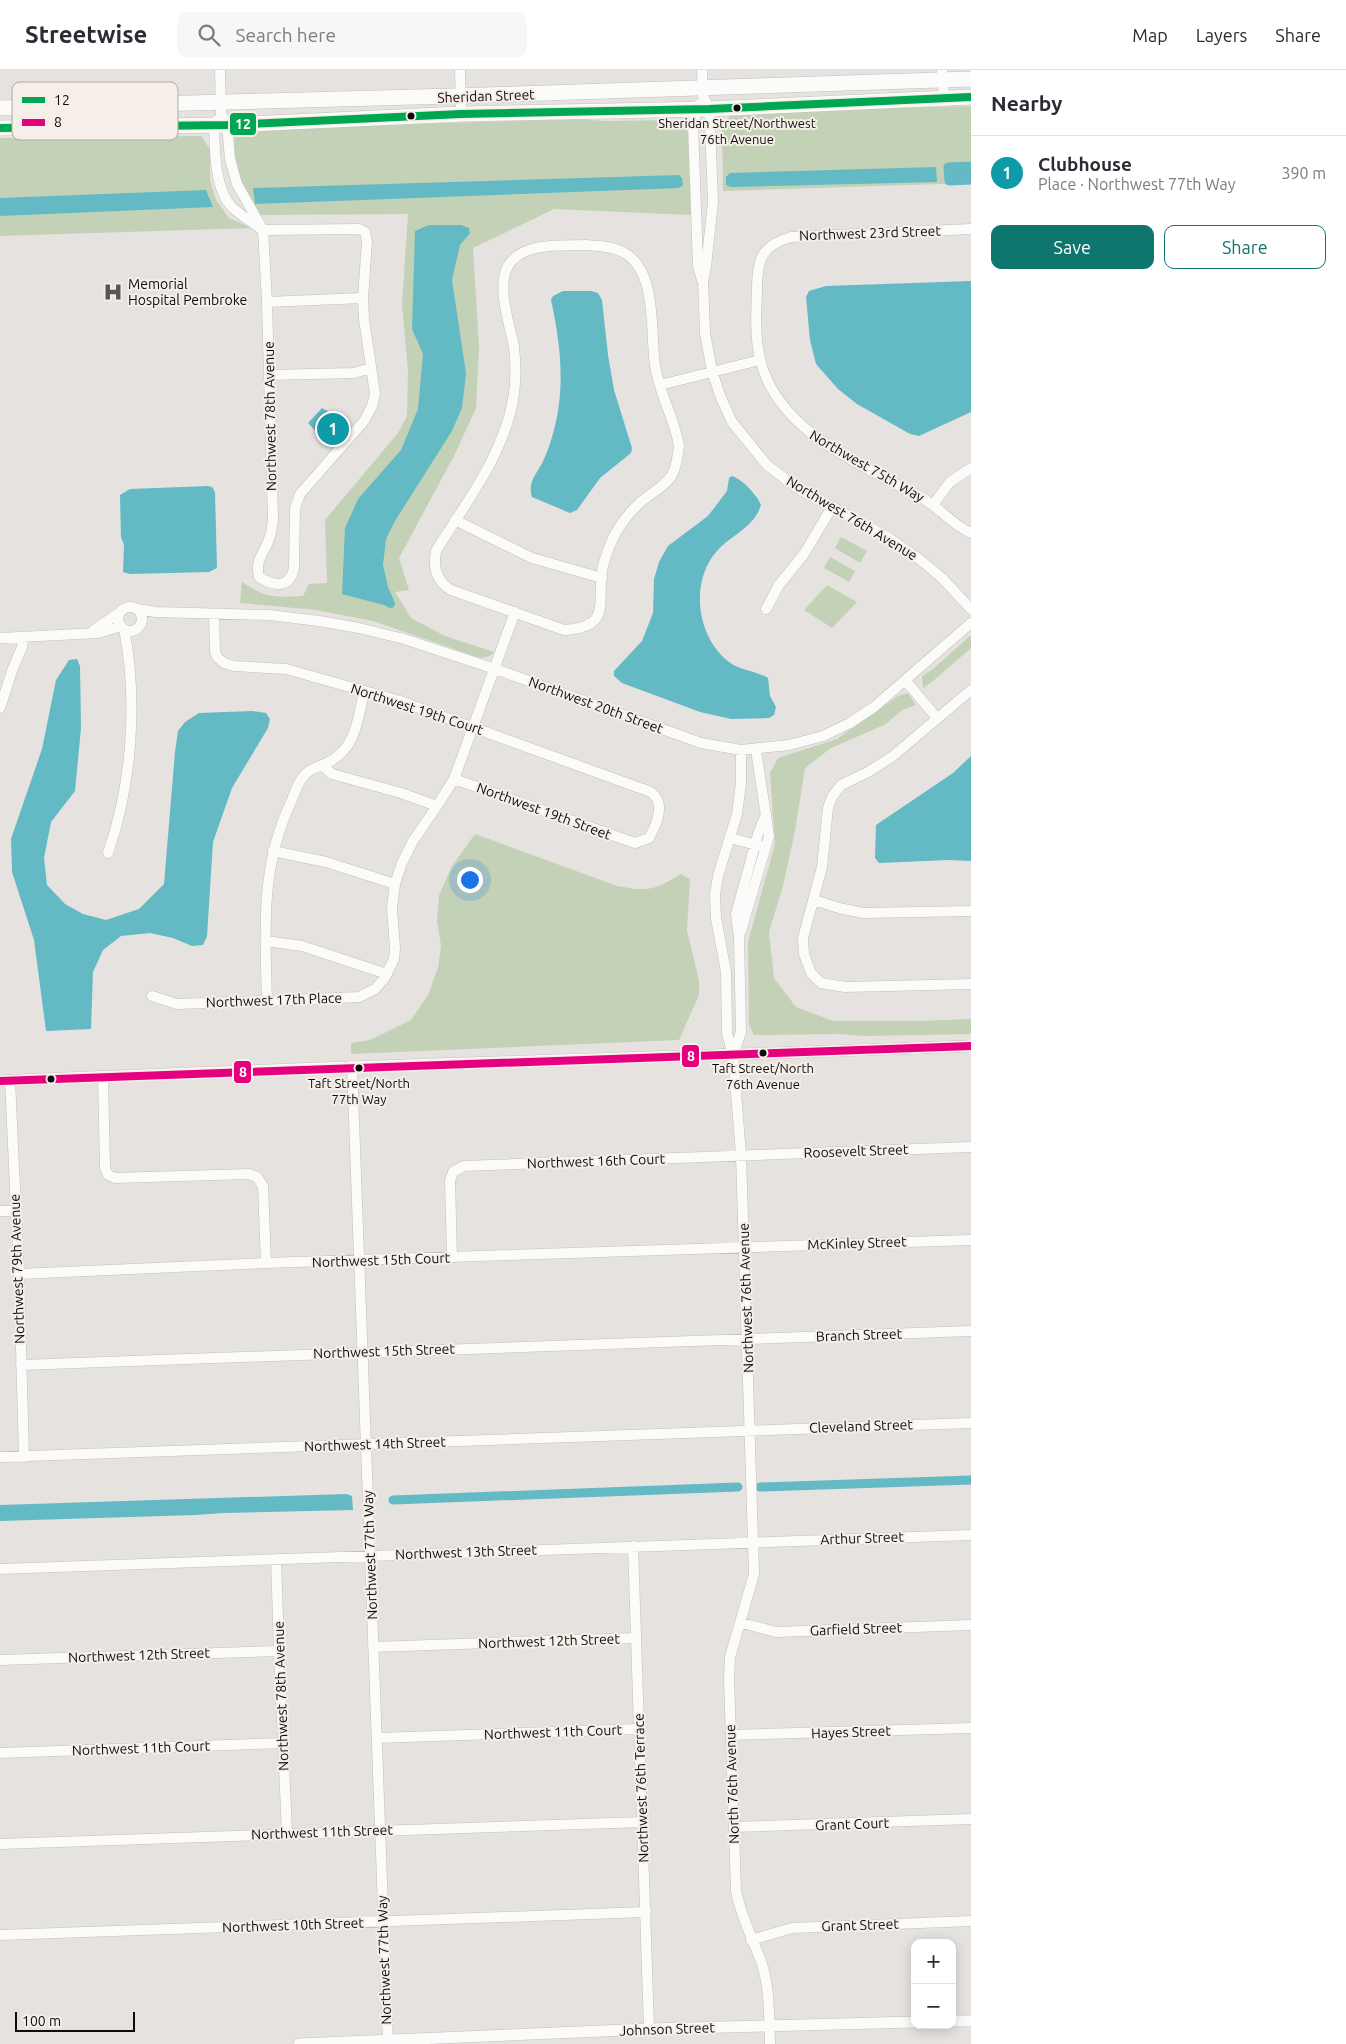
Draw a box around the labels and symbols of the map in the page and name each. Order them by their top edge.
legend [12,82,178,140]
street label: Sheridan Street [437,86,535,106]
text: 12 [54,92,70,108]
marker: Sheridan Street/Northwest 76th Avenue [732,103,742,113]
unlabelled marker [406,111,416,121]
line badge: 12 [229,112,257,136]
text: 8 [54,114,62,130]
text: 12 [235,116,251,132]
place label: Sheridan Street/Northwest 76th Avenue [658,116,816,146]
street label: Northwest 23rd Street [799,223,942,243]
place label: Memorial Hospital Pembroke [128,276,247,308]
hospital icon: Memorial Hospital Pembroke [102,281,124,303]
street label: Northwest 78th Avenue [261,341,279,491]
pin: 1 [317,410,349,448]
street label: Northwest 75th Way [807,427,927,505]
street label: Northwest 76th Avenue [784,473,920,563]
street label: Northwest 20th Street [527,673,666,737]
street label: Northwest 19th Court [349,680,486,738]
street label: Northwest 19th Street [475,779,614,843]
your location [457,867,483,893]
street label: Northwest 17th Place [206,990,342,1010]
line badge: 8 [681,1044,700,1068]
text: 8 [687,1048,695,1064]
marker: Taft Street/North 76th Avenue [758,1048,768,1058]
line badge: 8 [233,1060,252,1084]
place label: Taft Street/North 76th Avenue [712,1061,814,1091]
marker: Taft Street/North 77th Way [354,1063,364,1073]
text: 8 [239,1064,247,1080]
unlabelled marker [46,1074,56,1084]
place label: Taft Street/North 77th Way [308,1076,410,1106]
street label: Roosevelt Street [803,1141,909,1161]
street label: Northwest 16th Court [527,1151,666,1171]
street label: Northwest 79th Avenue [6,1194,28,1344]
street label: Northwest 76th Avenue [735,1223,757,1373]
street label: McKinley Street [807,1233,907,1253]
street label: Northwest 15th Court [312,1250,451,1270]
street label: Branch Street [816,1325,903,1344]
street label: Northwest 15th Street [313,1341,456,1361]
street label: Cleveland Street [809,1416,914,1436]
street label: Northwest 14th Street [304,1434,447,1454]
street label: Northwest 77th Way [360,1490,380,1620]
street label: Arthur Street [820,1529,904,1547]
street label: Northwest 13th Street [395,1542,538,1562]
street label: Garfield Street [810,1619,903,1639]
street label: Northwest 78th Avenue [270,1621,292,1771]
street label: Northwest 12th Street [478,1631,621,1651]
street label: Northwest 12th Street [68,1645,211,1665]
street label: Northwest 76th Terrace [630,1713,652,1863]
street label: Northwest 11th Court [484,1722,623,1742]
street label: Hayes Street [811,1723,892,1741]
street label: North 76th Avenue [722,1724,742,1844]
street label: Northwest 11th Court [72,1738,211,1758]
street label: Grant Court [815,1815,890,1833]
street label: Northwest 11th Street [251,1822,394,1842]
street label: Northwest 77th Way [374,1895,394,2025]
street label: Northwest 10th Street [222,1915,365,1935]
street label: Grant Street [821,1916,900,1934]
scale bar [15,2009,135,2032]
street label: Johnson Street [619,2019,716,2039]

